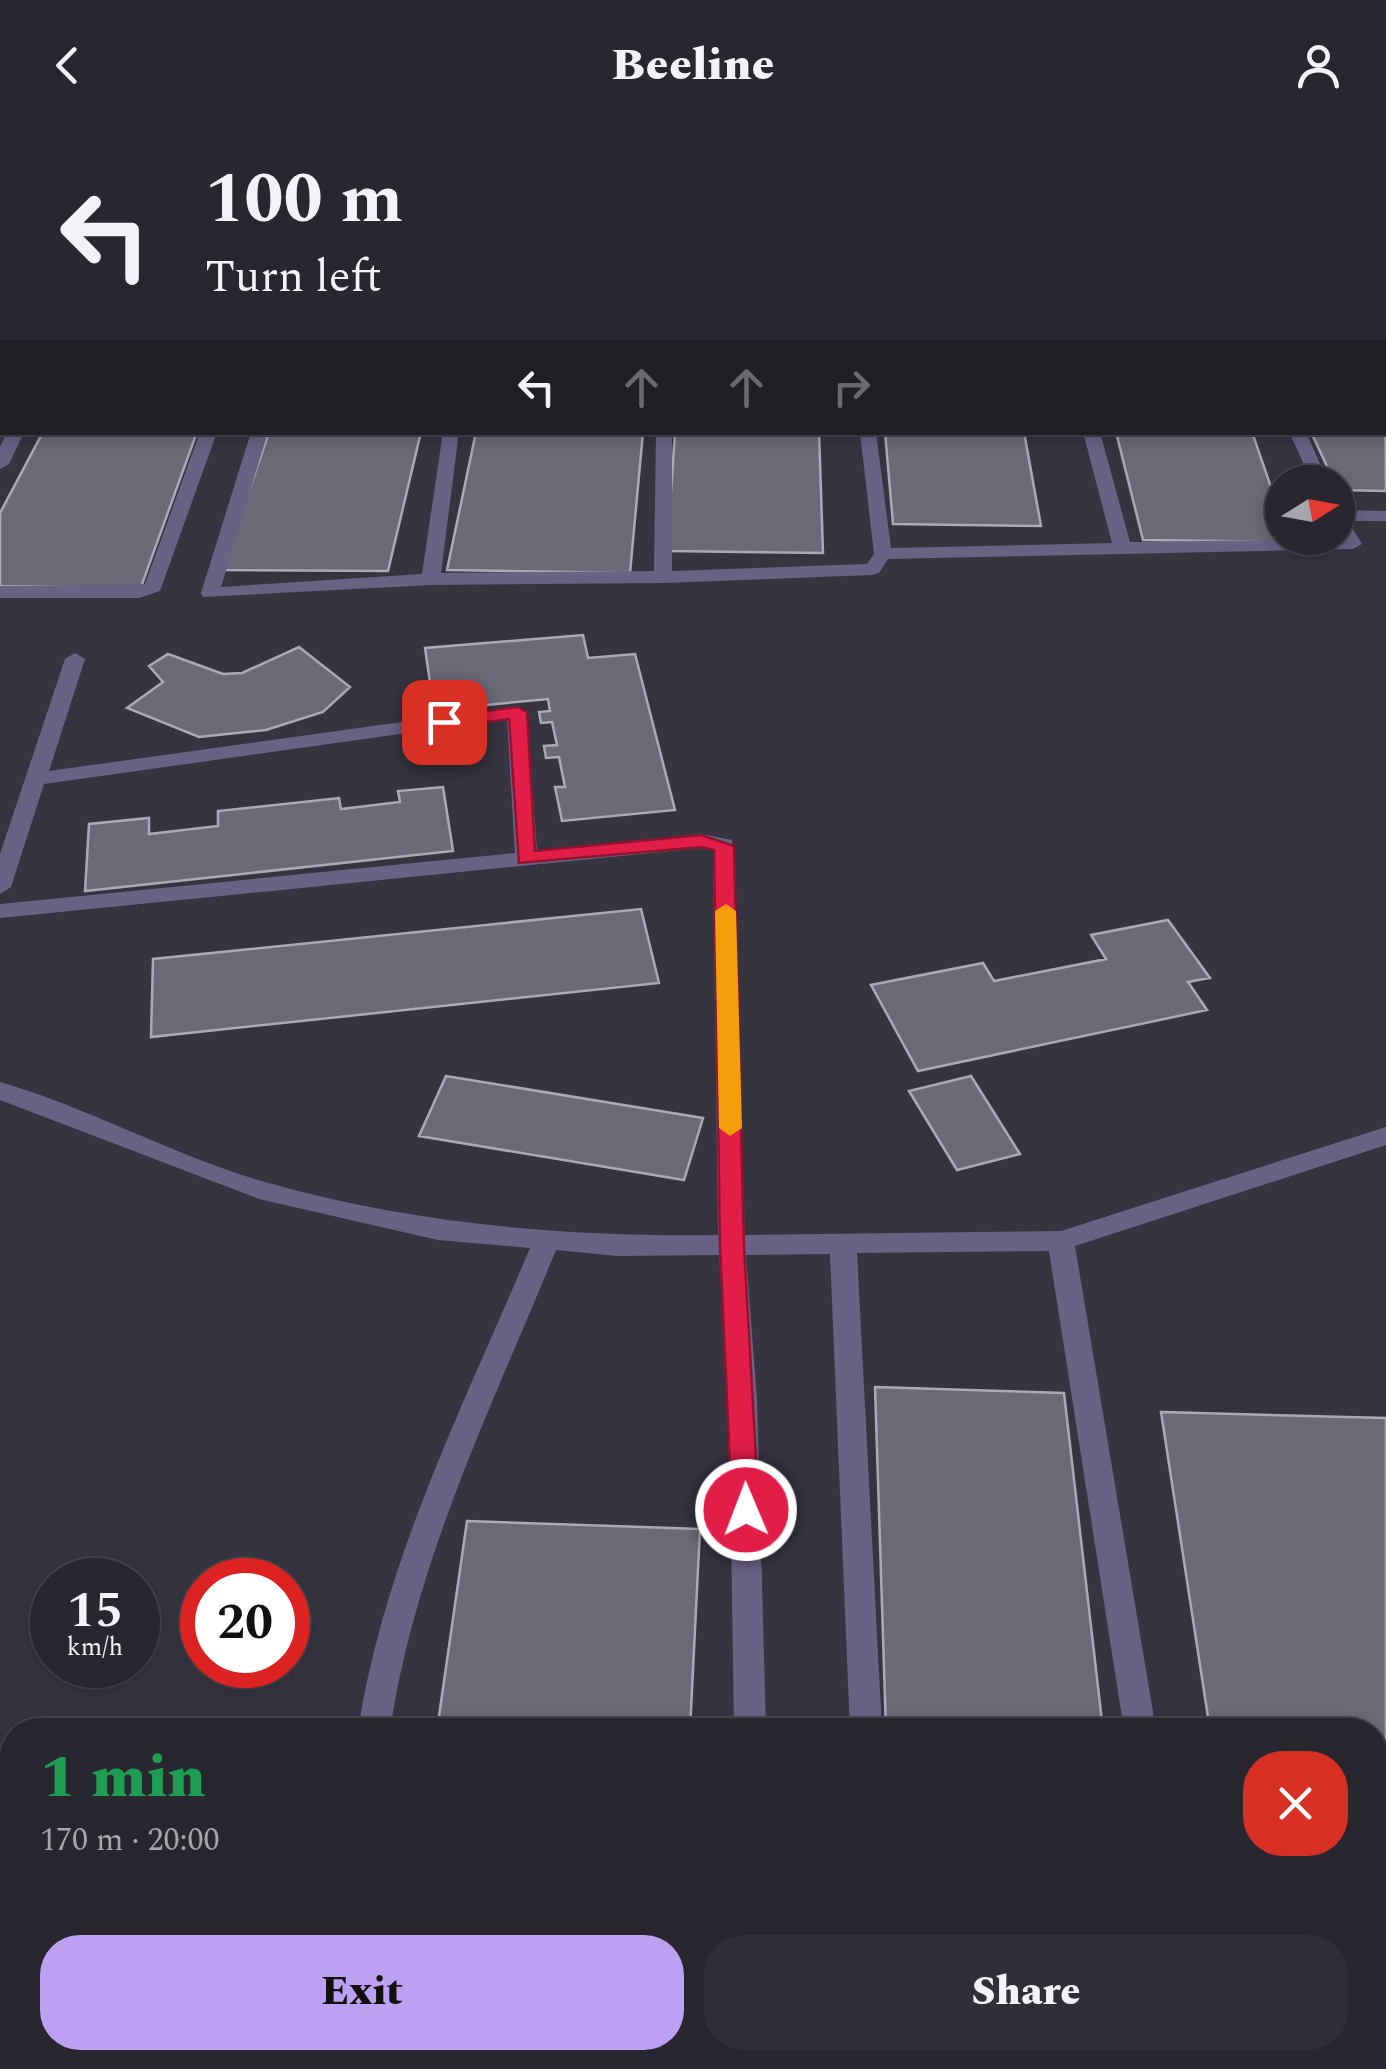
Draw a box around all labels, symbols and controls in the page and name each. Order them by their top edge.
text: Beeline [612,31,774,100]
icon: back [40,38,95,93]
icon: person [1291,38,1346,93]
text: 100 m [205,147,403,253]
icon: left [40,170,170,300]
text: Turn left [205,243,382,312]
icon: left [509,360,564,415]
icon: ahead [614,360,669,415]
icon: ahead [719,360,774,415]
icon: right [824,360,879,415]
north arrow [1265,465,1355,555]
map controls [1265,465,1355,555]
pin [402,680,487,765]
icon: arrive [417,695,472,750]
position arrow [694,1458,798,1562]
speed limit sign: 20 [180,1558,310,1688]
text: 15 [67,1573,123,1649]
text: km/h [67,1629,123,1667]
text: 1 min [40,1732,206,1824]
button: close [1243,1751,1348,1856]
text: 170 m · 20:00 [40,1816,220,1865]
button: Exit [40,1935,684,2050]
button: Share [704,1935,1348,2050]

